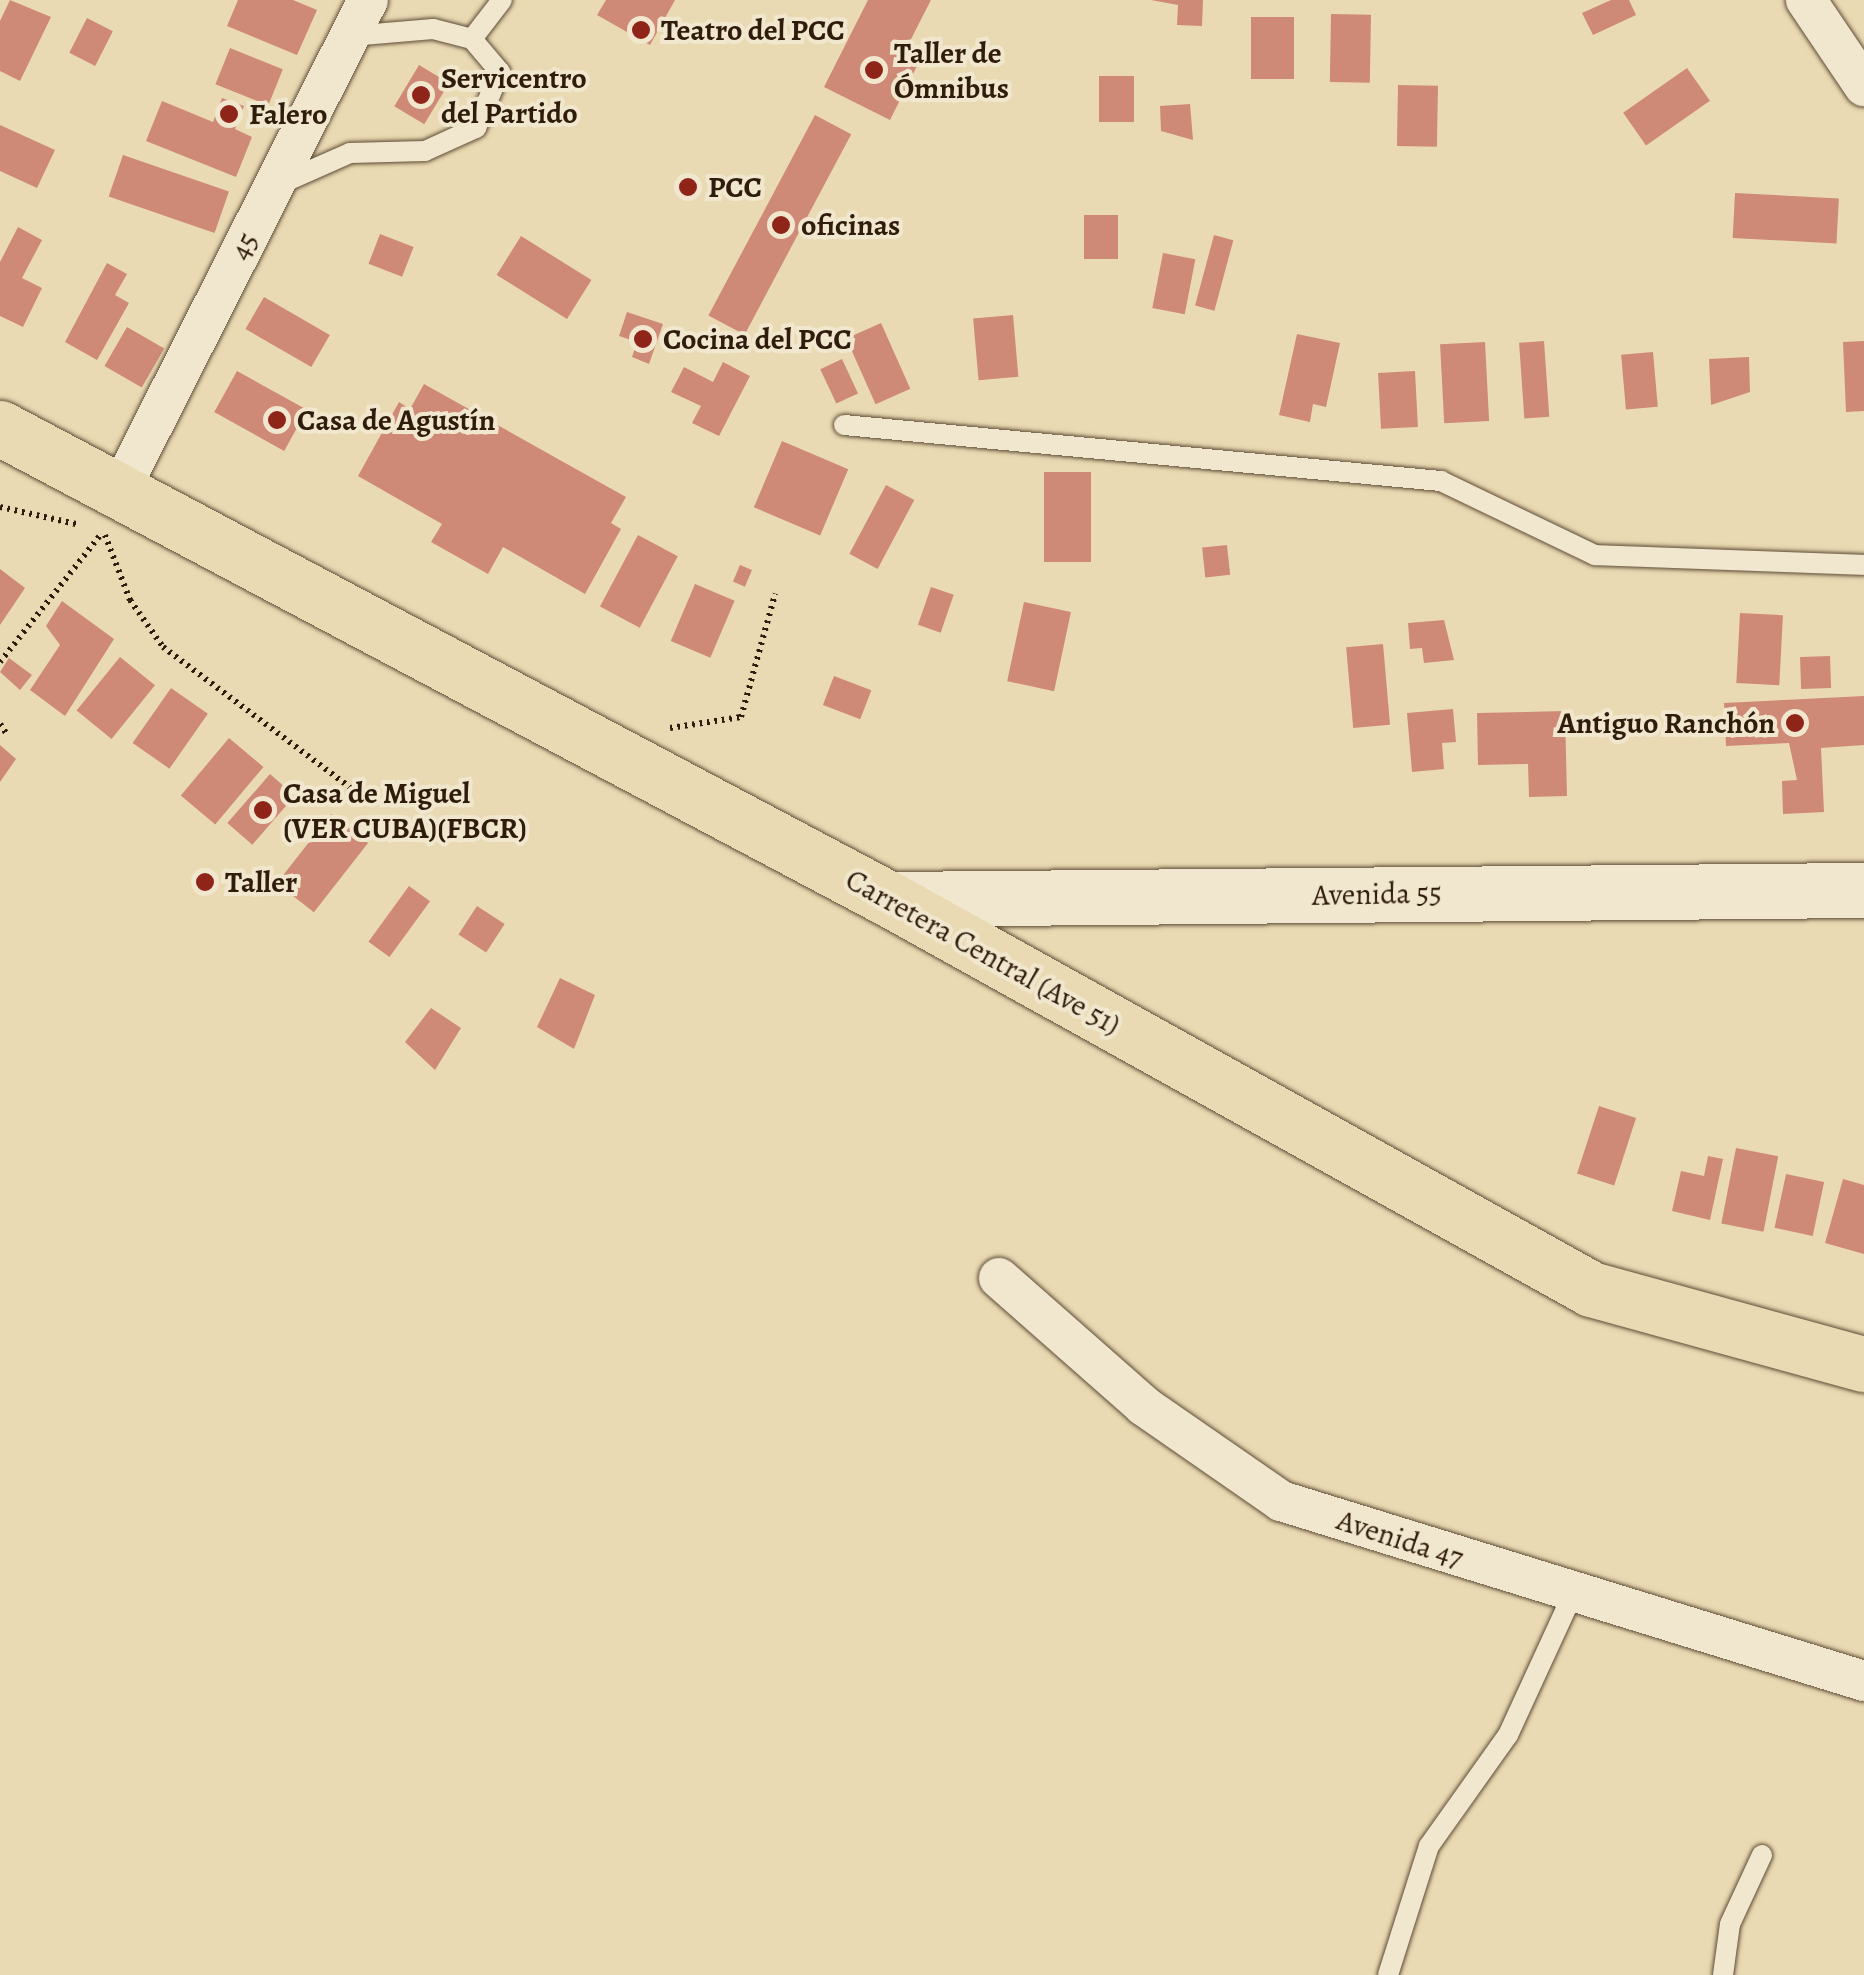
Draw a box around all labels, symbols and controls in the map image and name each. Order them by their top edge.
place label: Teatro del PCC [661,12,845,48]
marker: Teatro del PCC [630,19,652,41]
place label: Taller de Ómnibus [894,35,1009,106]
marker: Taller de Ómnibus [863,59,885,81]
place label: Servicentro del Partido [441,60,587,130]
marker: Servicentro del Partido [410,84,432,106]
place label: Falero [249,96,327,132]
marker: Falero [218,103,240,125]
place label: PCC [708,169,762,205]
marker: PCC [677,176,699,198]
place label: oficinas [801,207,900,243]
marker: oficinas [770,214,792,236]
street label: 45 [222,226,266,266]
place label: Cocina del PCC [663,321,852,357]
marker: Cocina del PCC [632,328,654,350]
place label: Casa de Agustín [297,402,495,438]
marker: Casa de Agustín [266,409,288,431]
place label: Antiguo Ranchón [1558,705,1775,741]
marker: Antiguo Ranchón [1784,712,1806,734]
place label: Casa de Miguel (VER CUBA)(FBCR) [283,775,527,846]
marker: Casa de Miguel (VER CUBA)(FBCR) [252,799,274,821]
street label: Carretera Central (Ave 51) [839,861,1127,1043]
place label: Taller [225,864,297,900]
marker: Taller [194,871,216,893]
street label: Avenida 55 [1312,875,1442,913]
street label: Avenida 47 [1332,1502,1468,1576]

